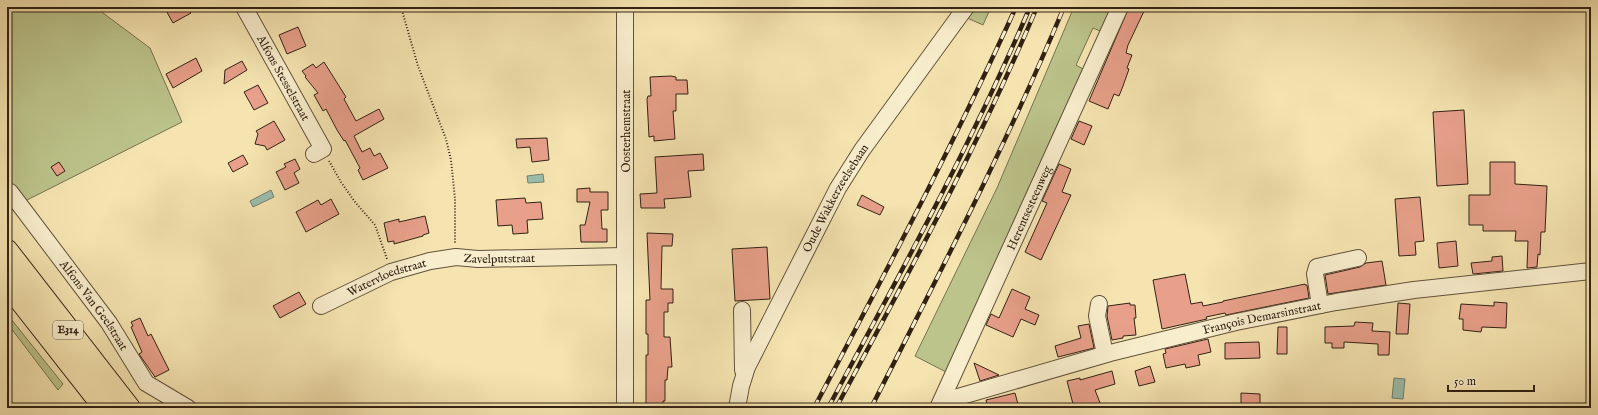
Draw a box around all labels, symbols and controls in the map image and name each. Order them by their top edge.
street label: Alfons Stesselstraat [253,31,313,123]
street label: Oosterhemstraat [619,90,634,173]
street label: Oude Wakkerzeelsebaan [799,140,872,255]
street label: Herentsesteenweg [1003,163,1055,252]
street label: Zavelputstraat [463,250,535,267]
street label: Watervloedstraat [345,255,428,300]
street label: Alfons Van Geelstraat [56,256,132,353]
street label: François Demarsinstraat [1201,298,1322,337]
road number: E314 [53,321,83,339]
scale bar [1448,367,1534,393]
text: 50 m [1454,374,1476,389]

